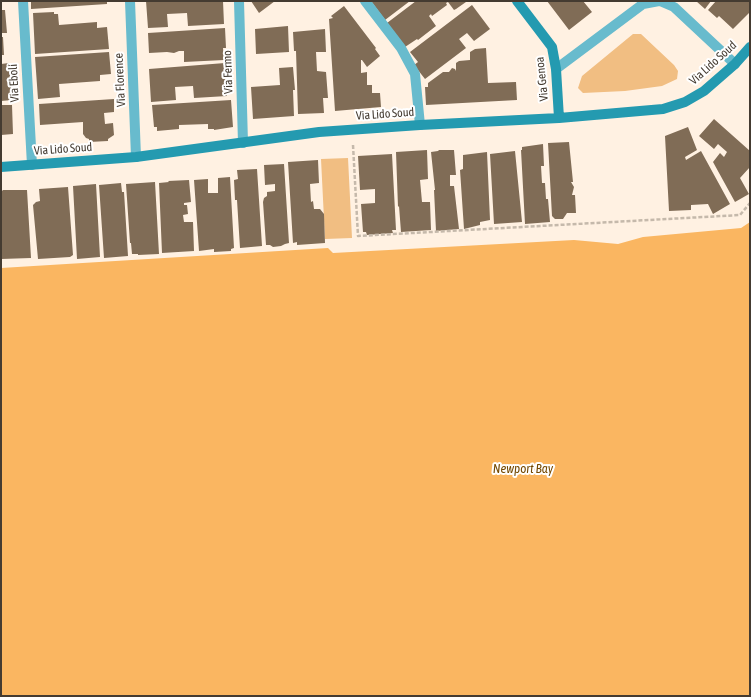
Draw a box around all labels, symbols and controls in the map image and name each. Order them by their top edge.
street label: Via Lido Soud [686,38,740,88]
street label: Via Fermo [220,50,236,94]
street label: Via Florence [111,53,129,107]
street label: Via Genoa [533,56,551,102]
street label: Via Eboli [6,64,22,102]
street label: Via Lido Soud [355,105,415,123]
street label: Via Lido Soud [33,140,93,158]
water label: Newport Bay [493,461,553,477]

